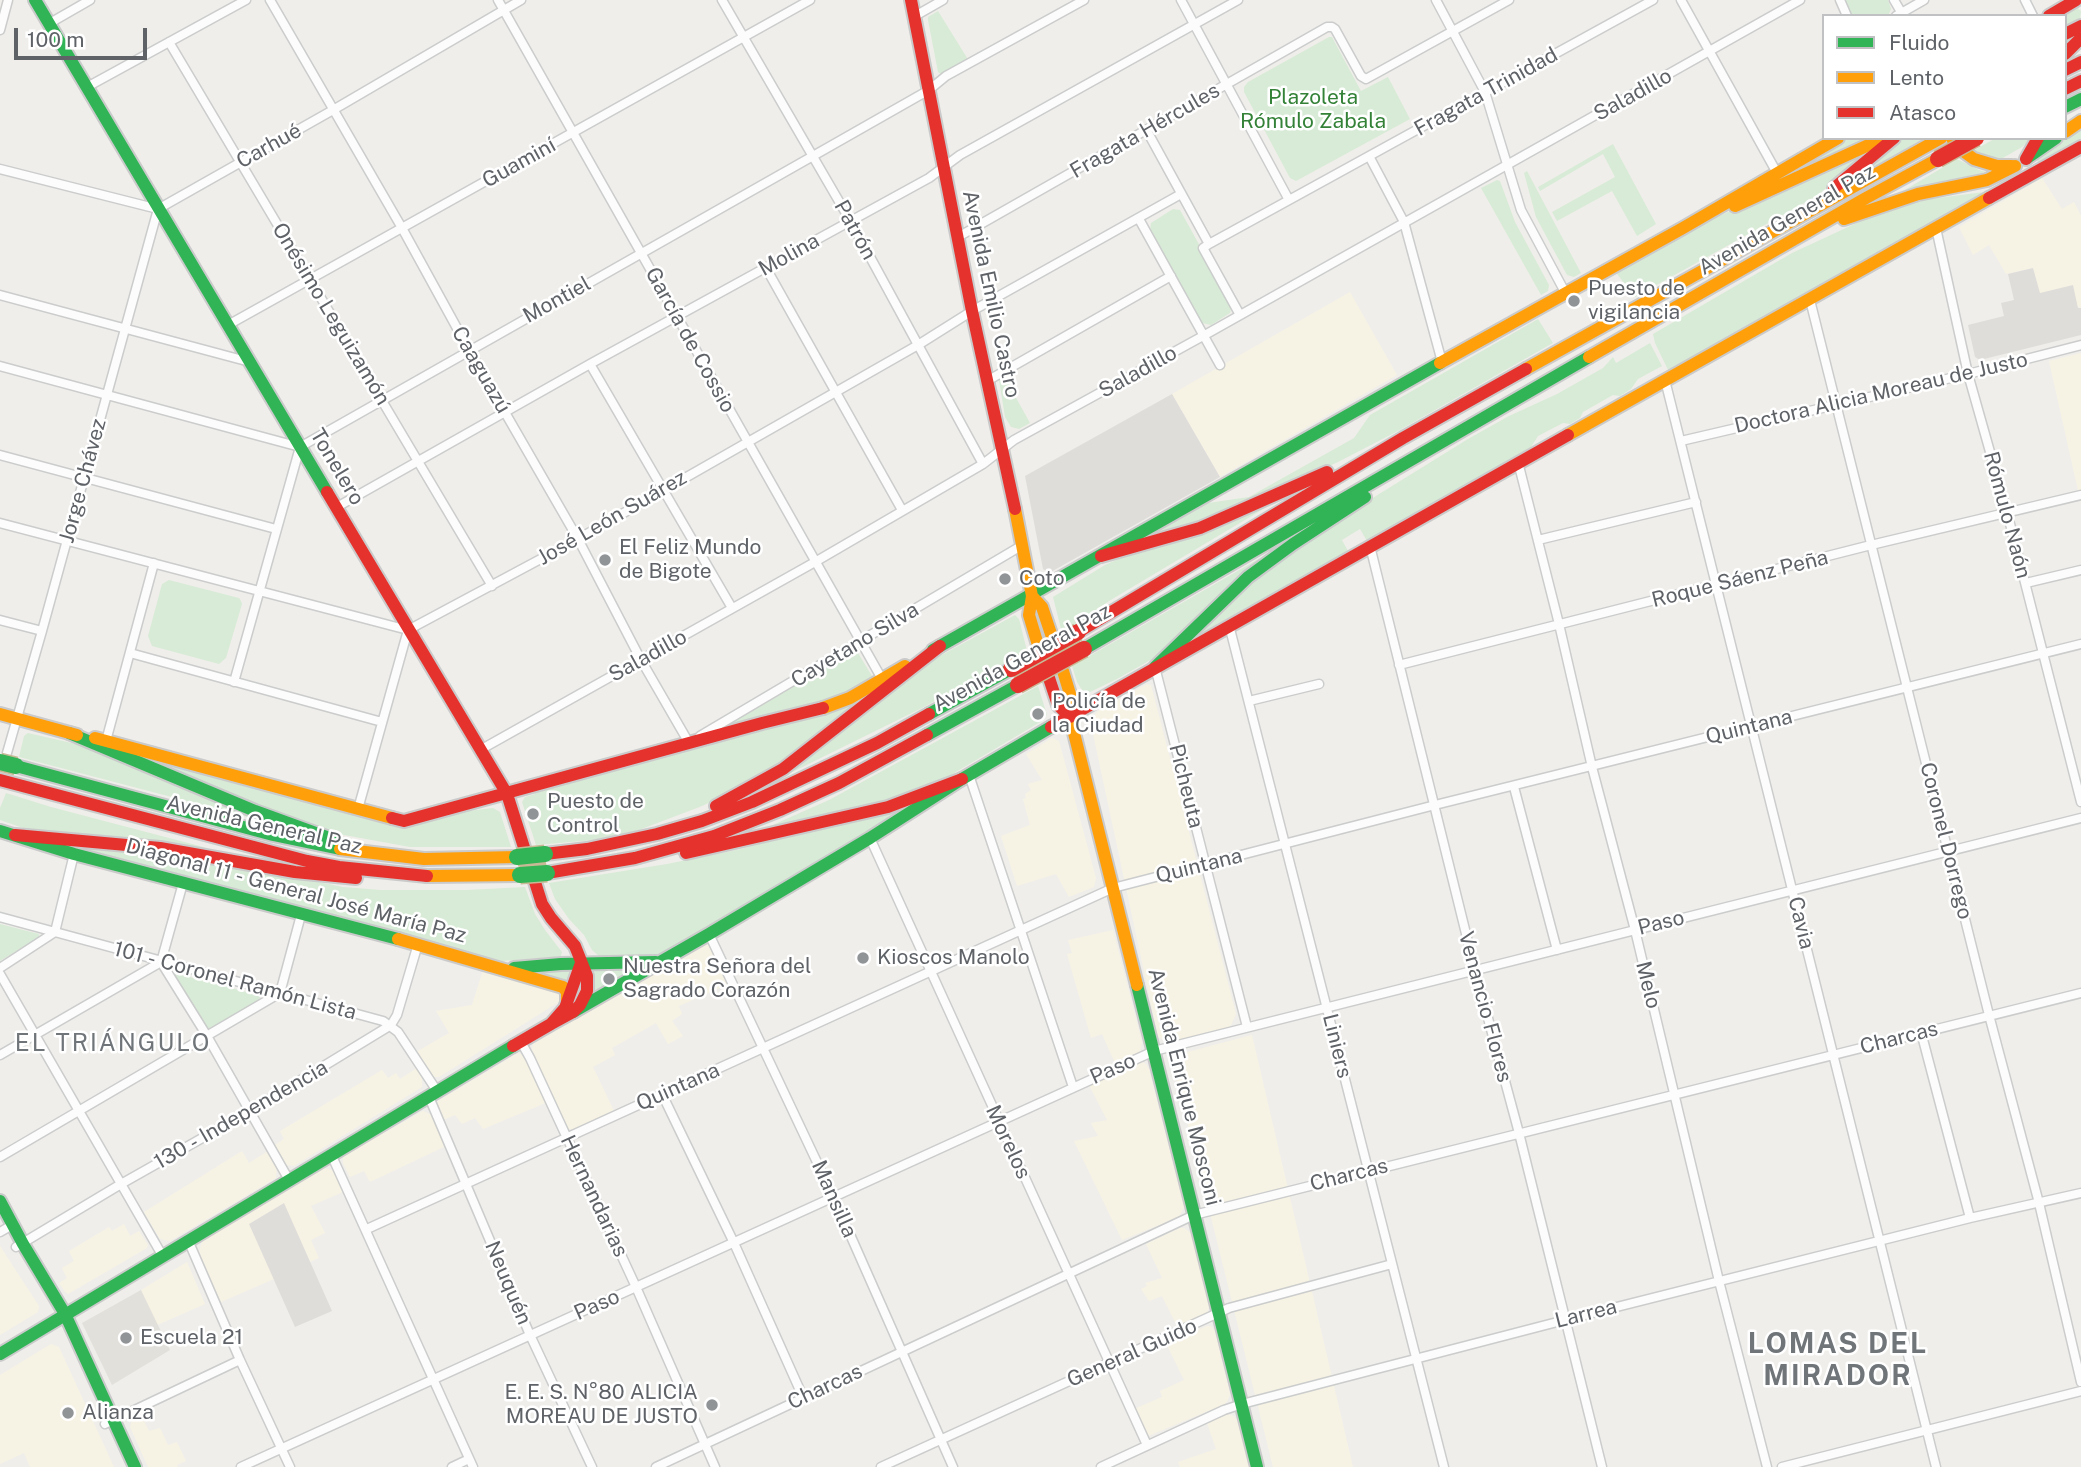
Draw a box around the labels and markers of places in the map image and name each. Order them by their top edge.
place label: Puesto de vigilancia [1588,276,1685,326]
marker: Puesto de vigilancia [1566,293,1582,309]
place label: El Feliz Mundo de Bigote [619,535,761,585]
marker: El Feliz Mundo de Bigote [597,552,613,568]
place label: Coto [1019,566,1065,592]
marker: Coto [997,571,1013,587]
place label: Policía de la Ciudad [1052,689,1146,739]
marker: Policía de la Ciudad [1030,706,1046,722]
place label: Puesto de Control [547,789,644,839]
marker: Puesto de Control [525,806,541,822]
place label: Kioscos Manolo [877,945,1030,971]
marker: Kioscos Manolo [855,950,871,966]
place label: Nuestra Señora del Sagrado Corazón [623,954,811,1004]
marker: Nuestra Señora del Sagrado Corazón [601,971,617,987]
place label: Escuela 21 [140,1325,243,1351]
marker: Escuela 21 [118,1330,134,1346]
place label: E. E. S. N°80 ALICIA MOREAU DE JUSTO [505,1380,698,1430]
marker: E. E. S. N°80 ALICIA MOREAU DE JUSTO [704,1397,720,1413]
place label: Alianza [82,1400,154,1426]
marker: Alianza [60,1405,76,1421]

